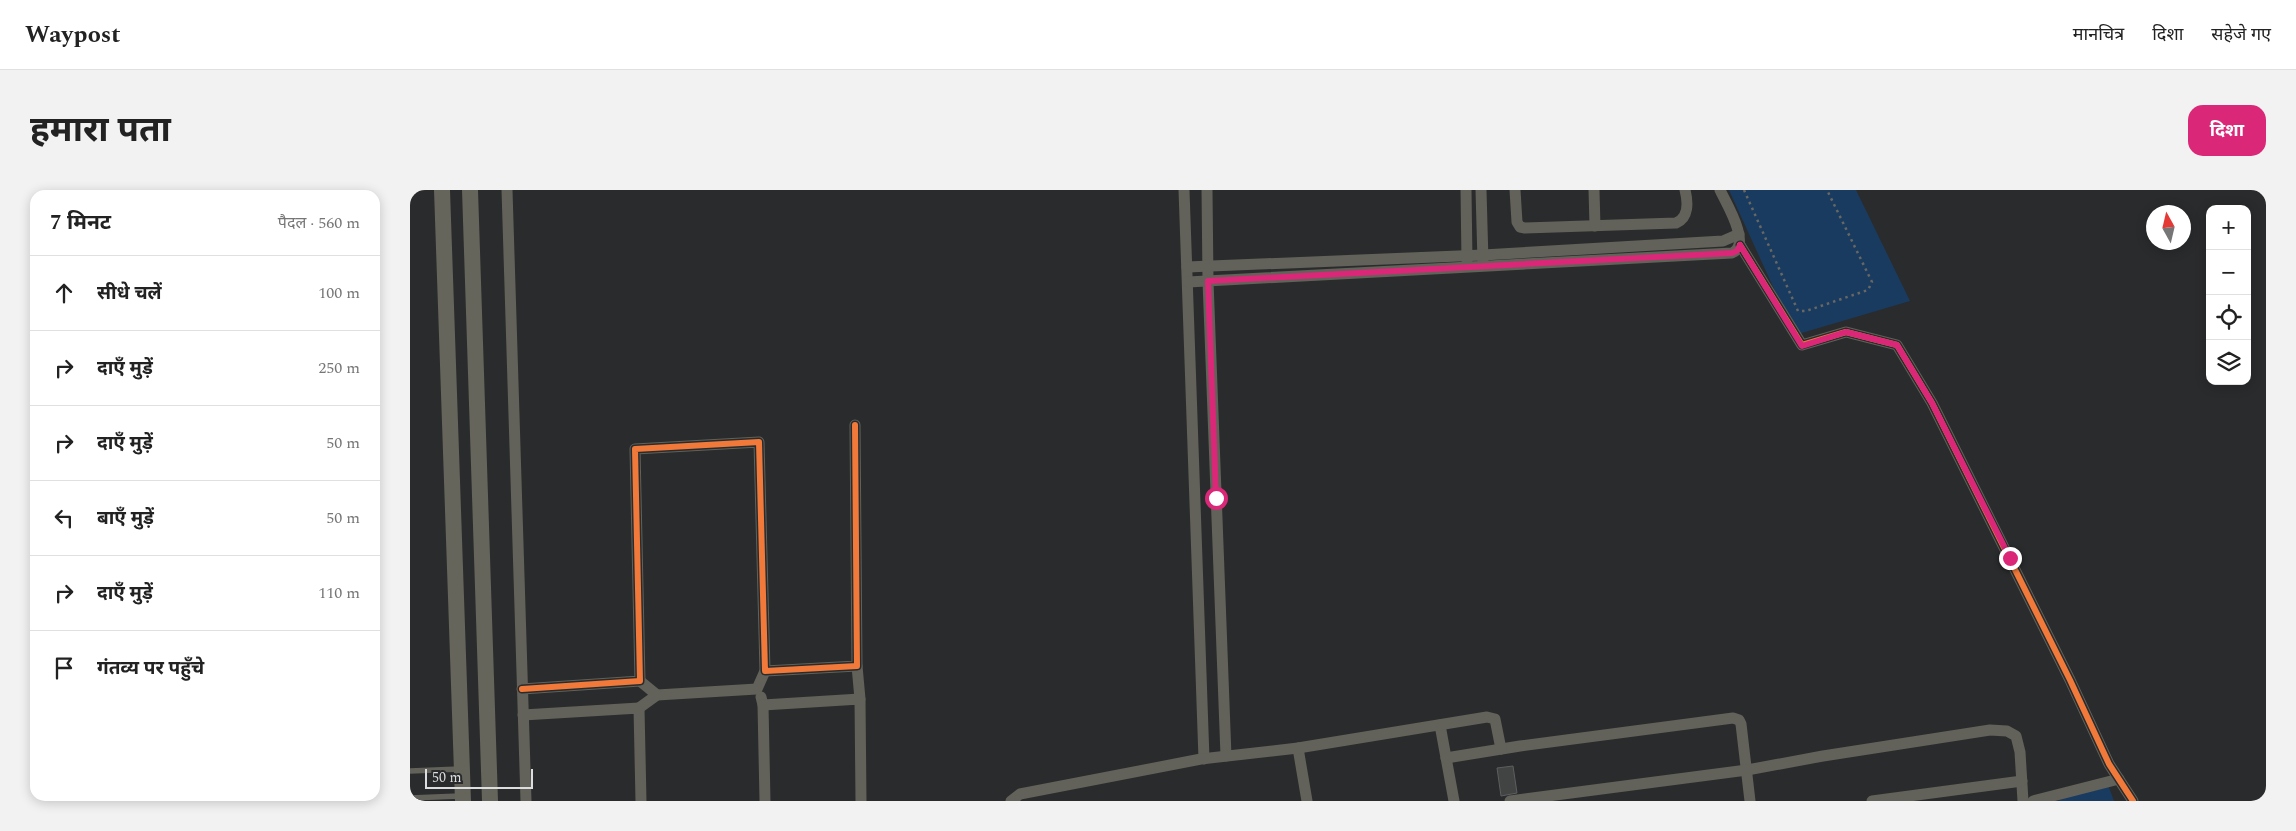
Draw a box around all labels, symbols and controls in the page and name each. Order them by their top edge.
text: Waypost [25,17,121,53]
text: मानचित्र [2073,21,2124,48]
text: दिशा [2152,21,2183,48]
text: सहेजे गए [2211,21,2271,48]
text: हमारा पता [30,104,171,157]
button: दिशा [2188,105,2266,156]
north arrow [2146,205,2191,250]
map controls [2206,205,2251,385]
button: + [2206,205,2251,250]
text: 7 मिनट [50,207,111,239]
text: पैदल · 560 m [278,211,360,235]
button: − [2206,250,2251,295]
icon: ahead [50,279,78,307]
text: सीधे चलें [97,279,162,308]
text: 100 m [318,281,360,305]
button: locate [2206,295,2251,340]
button: layers [2206,340,2251,385]
icon: right [50,354,78,382]
text: दाएँ मुड़ें [97,354,153,383]
text: 250 m [318,356,360,380]
icon: right [50,429,78,457]
text: दाएँ मुड़ें [97,429,153,458]
text: 50 m [326,431,360,455]
route start [1205,487,1228,510]
icon: left [50,504,78,532]
text: बाएँ मुड़ें [97,504,154,533]
text: 50 m [326,506,360,530]
route end [1999,547,2022,570]
icon: right [50,579,78,607]
text: दाएँ मुड़ें [97,579,153,608]
text: 110 m [318,581,360,605]
icon: arrive [50,654,78,682]
text: गंतव्य पर पहुँचे [97,654,204,683]
scale bar [425,766,532,789]
text: 50 m [432,767,462,788]

